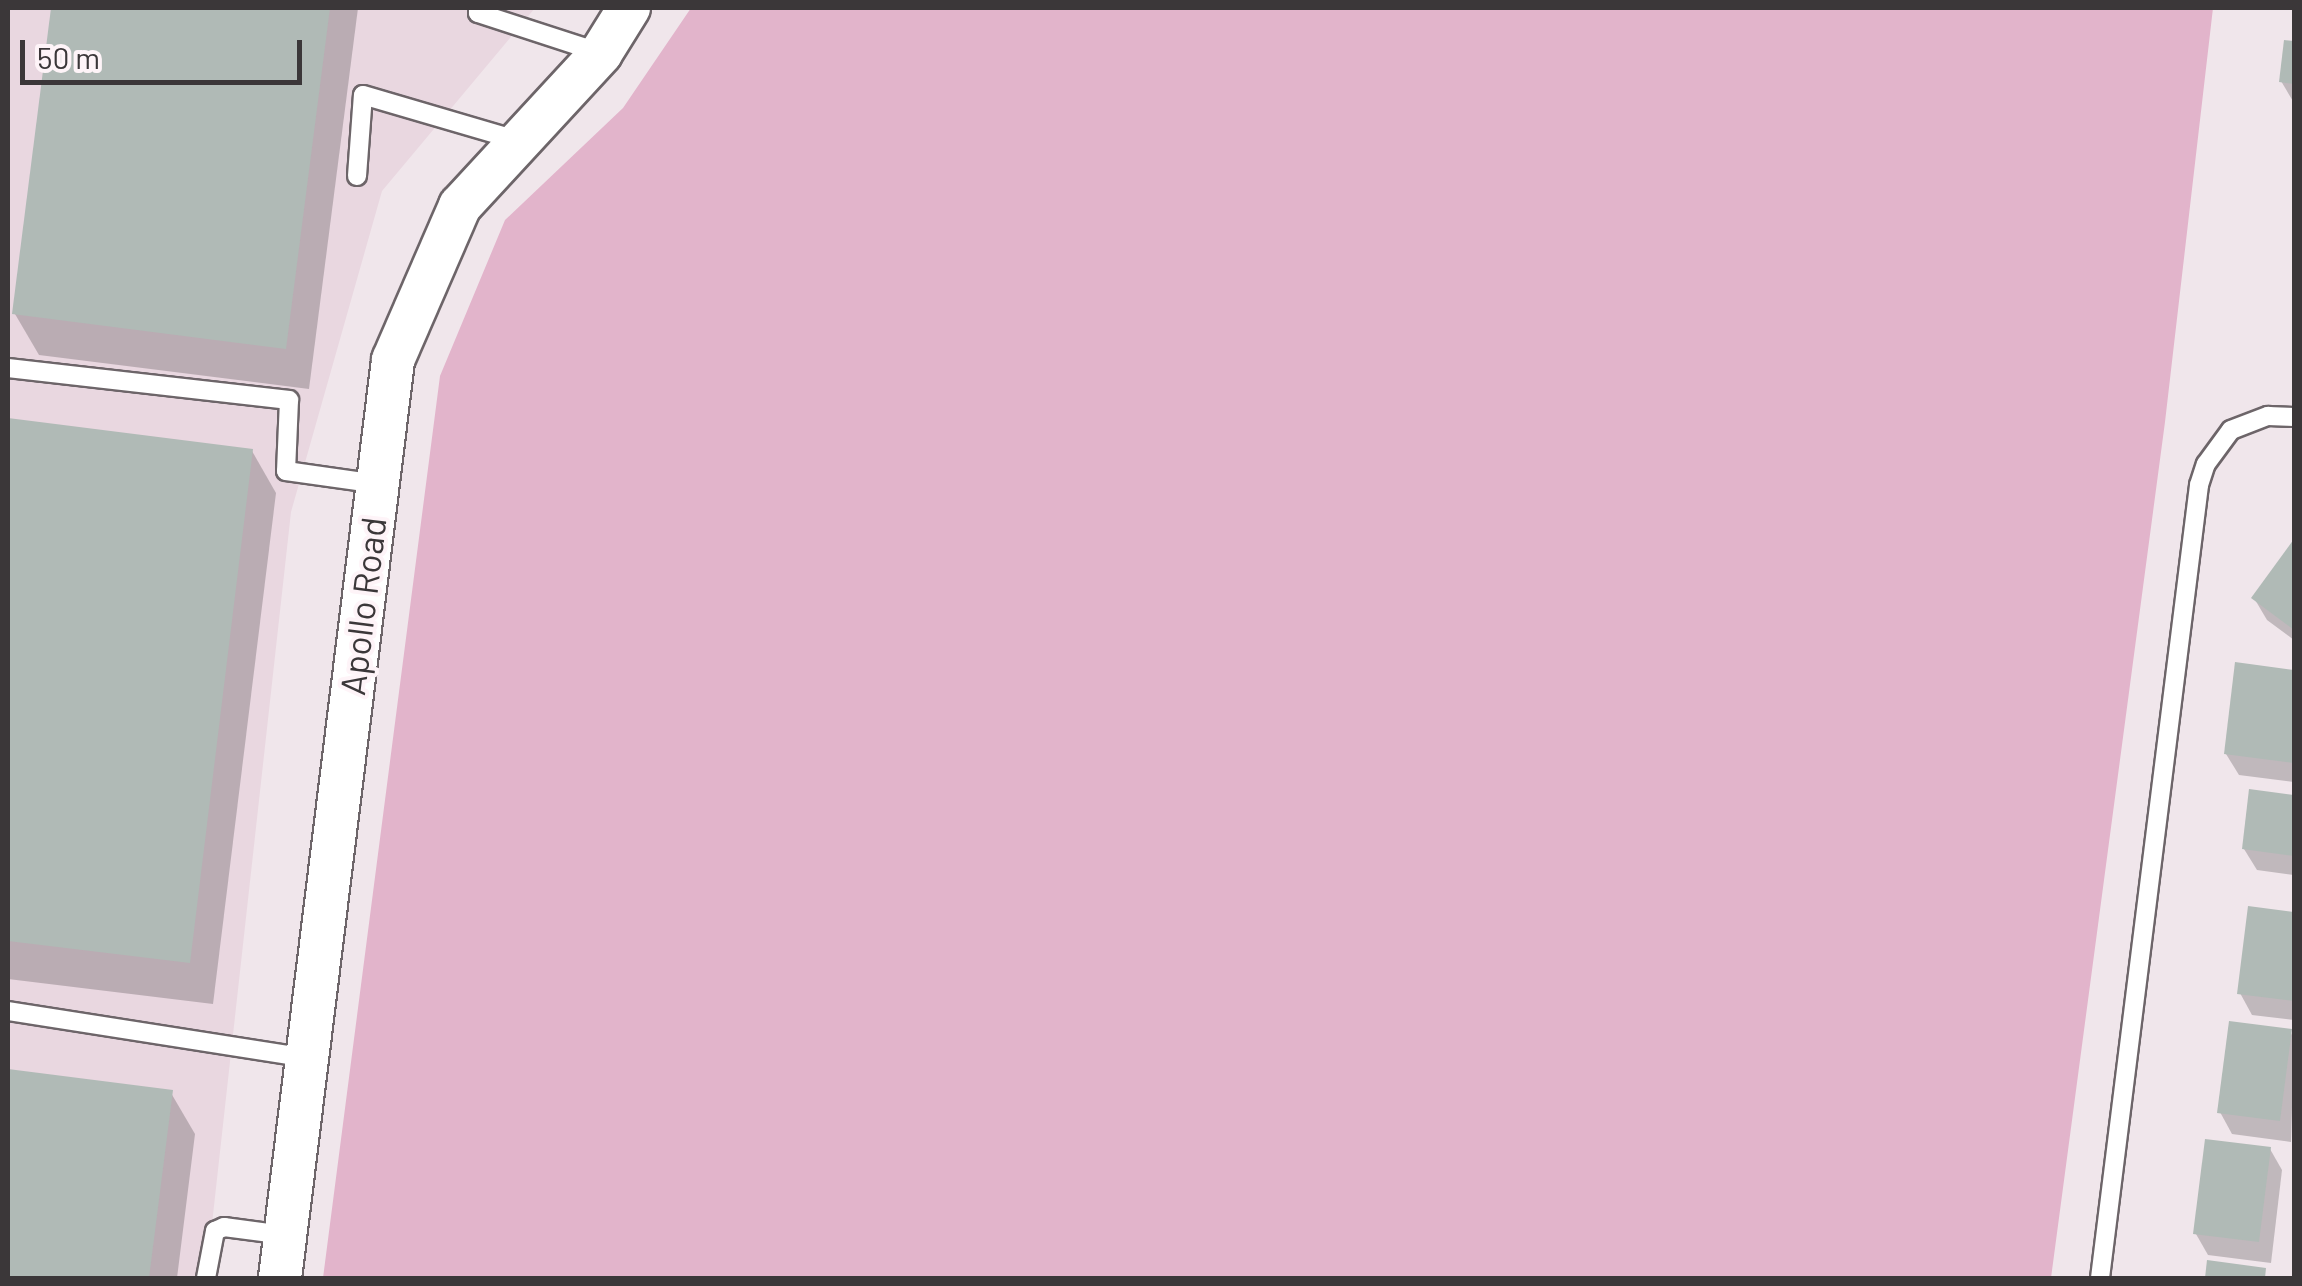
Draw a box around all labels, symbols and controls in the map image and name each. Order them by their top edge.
scale bar [25,20,308,82]
text: 50 m [37,39,100,75]
street label: Apollo Road [330,515,394,697]

